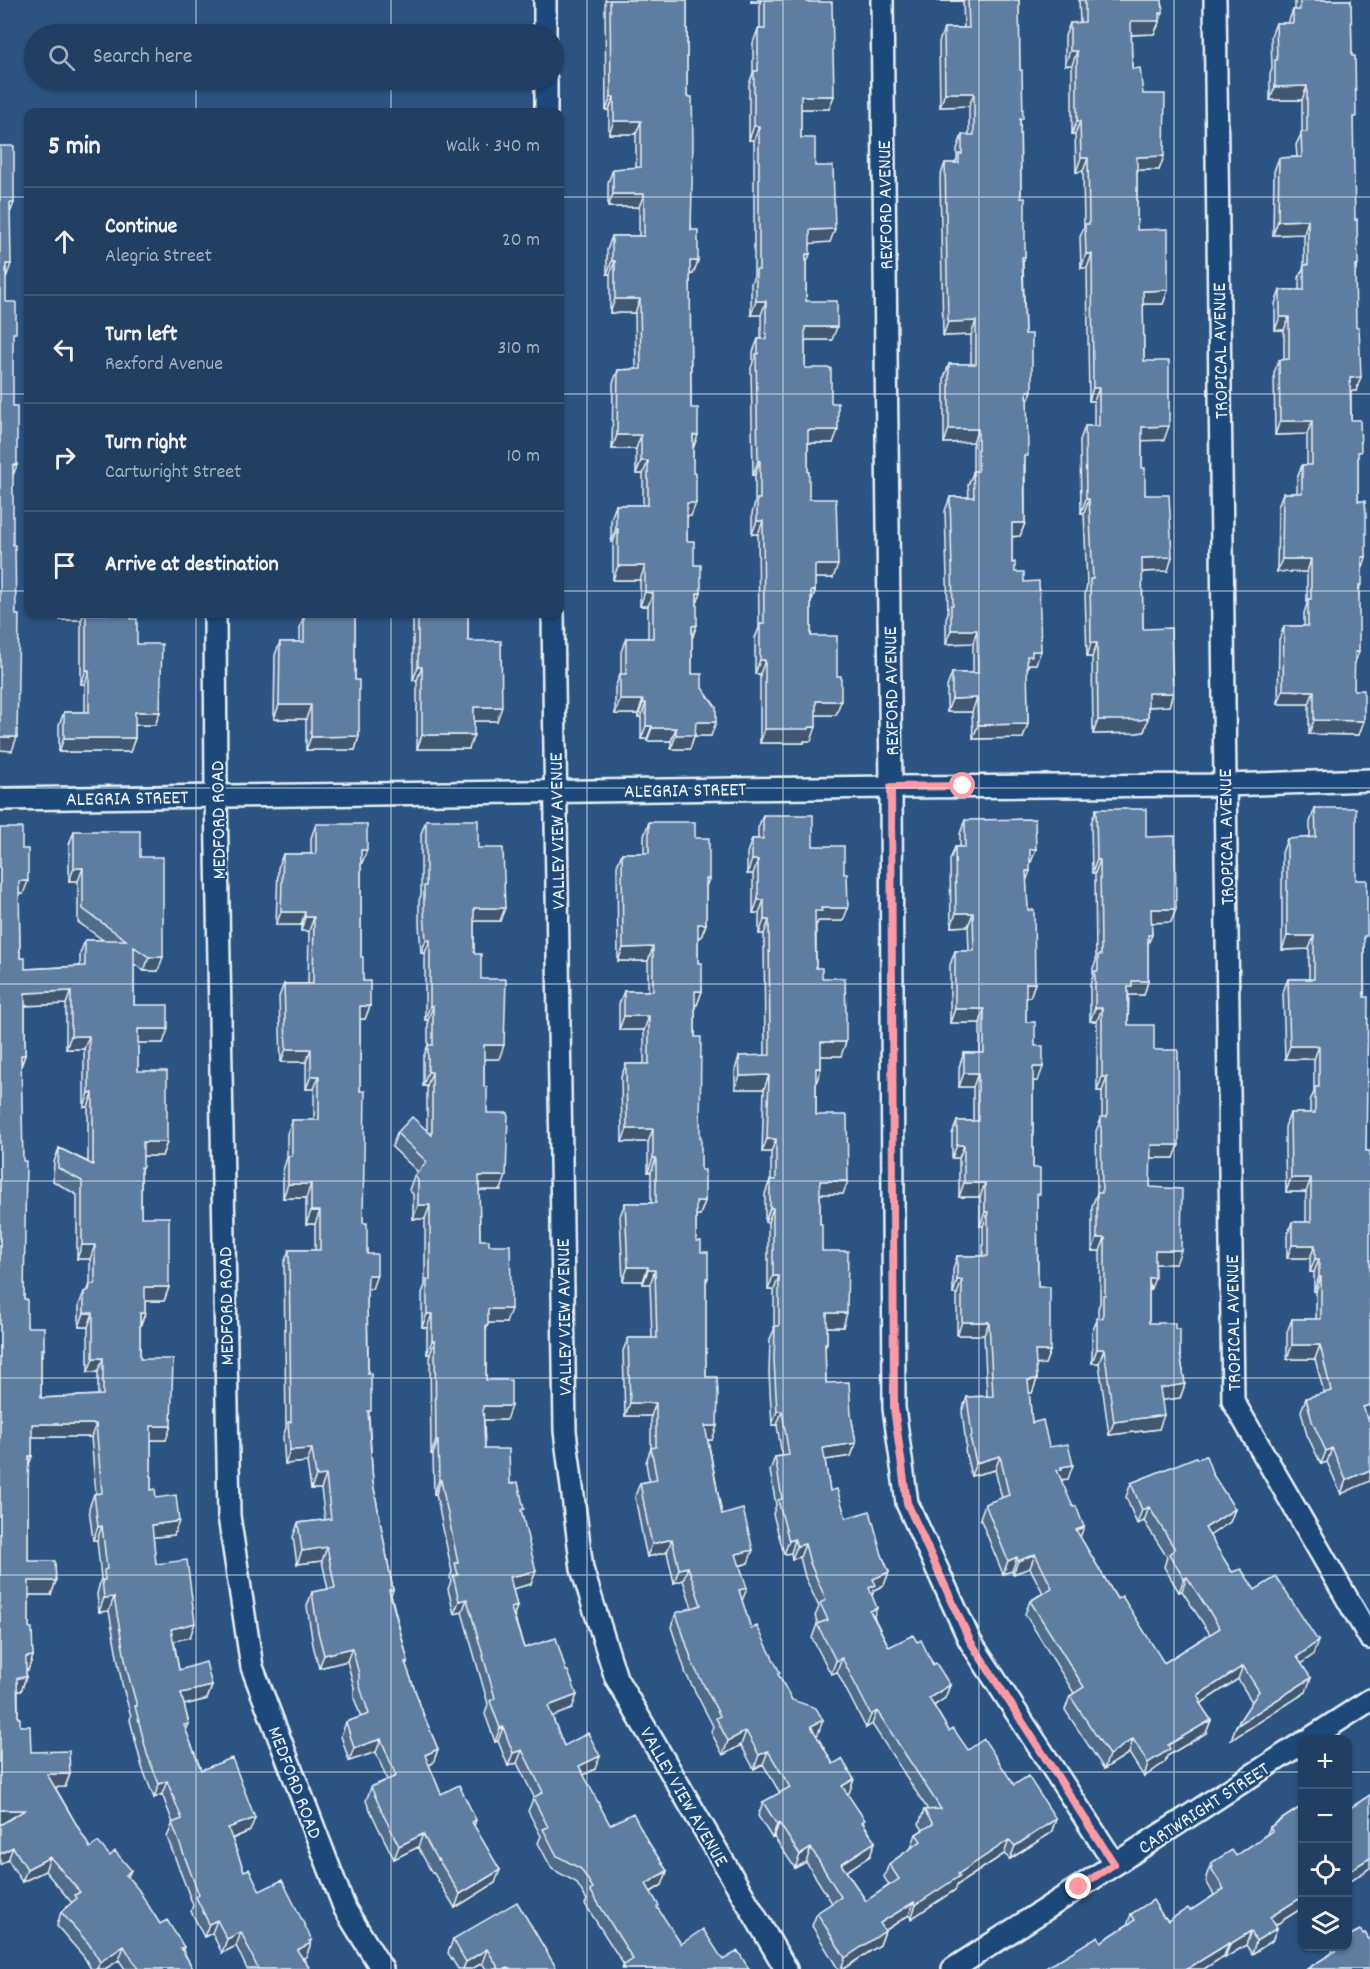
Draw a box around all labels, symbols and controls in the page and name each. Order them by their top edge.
search box [24,24,564,90]
icon: search [45,41,78,74]
text: Search here [93,42,192,73]
text: 5 min [48,129,101,166]
text: Walk · 340 m [446,133,540,161]
street label: REXFORD AVENUE [872,140,902,270]
text: Continue [105,212,177,243]
icon: ahead [48,225,81,258]
text: 20 m [502,227,540,255]
text: Alegria Street [105,243,212,271]
street label: TROPICAL AVENUE [1207,283,1237,419]
text: Turn left [105,320,177,351]
icon: left [48,333,81,366]
text: 310 m [498,335,540,363]
text: Rexford Avenue [105,351,223,379]
text: Turn right [105,428,187,459]
icon: right [48,441,81,474]
text: 10 m [506,443,540,471]
text: Cartwright Street [105,459,242,487]
icon: arrive [48,549,81,582]
text: Arrive at destination [105,550,279,581]
street label: REXFORD AVENUE [878,626,908,756]
street label: VALLEY VIEW AVENUE [544,752,574,910]
street label: MEDFORD ROAD [205,760,235,879]
street label: TROPICAL AVENUE [1213,769,1243,905]
route start [949,772,975,798]
street label: ALEGRIA STREET [624,777,747,807]
street label: ALEGRIA STREET [66,785,189,815]
street label: VALLEY VIEW AVENUE [551,1238,581,1396]
street label: MEDFORD ROAD [213,1246,243,1365]
street label: TROPICAL AVENUE [1220,1255,1250,1391]
street label: VALLEY VIEW AVENUE [631,1722,734,1873]
street label: MEDFORD ROAD [259,1723,328,1843]
map controls [1298,1735,1352,1951]
button: + [1298,1735,1352,1789]
street label: CARTWRIGHT STREET [1133,1756,1276,1863]
button: − [1298,1789,1352,1843]
button: locate [1298,1843,1352,1897]
route end [1065,1873,1091,1899]
button: layers [1298,1897,1352,1951]

